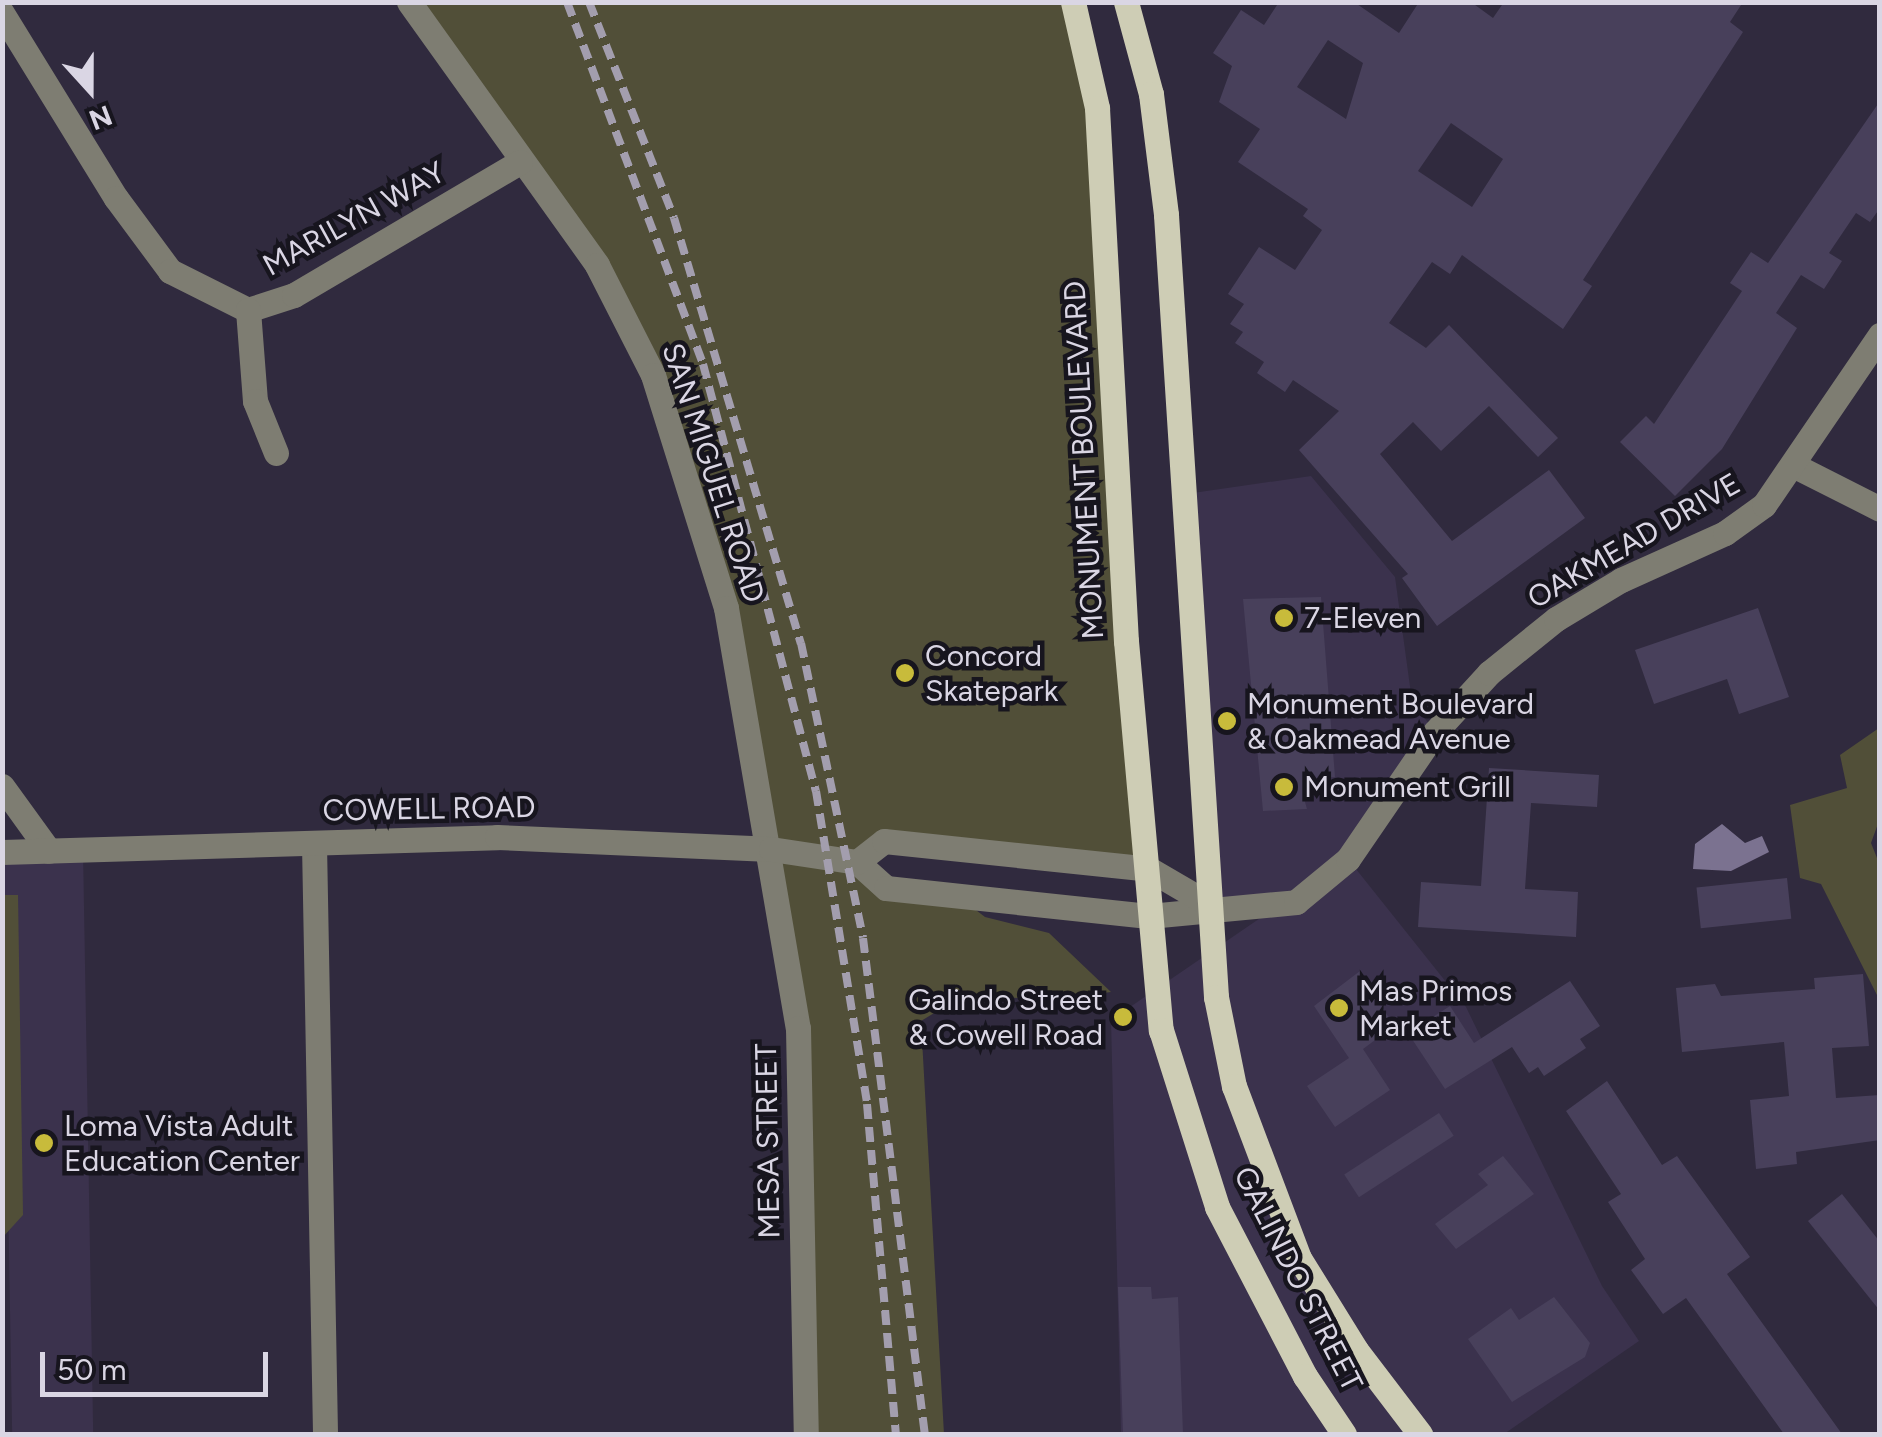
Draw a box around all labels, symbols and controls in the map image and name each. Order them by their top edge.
north arrow [40,40,140,140]
text: N [85,98,117,138]
street label: MARILYN WAY [257,154,451,284]
street label: MONUMENT BOULEVARD [1057,280,1111,640]
street label: SAN MIGUEL ROAD [654,339,772,607]
street label: OAKMEAD DRIVE [1521,466,1747,616]
place label: 7-Eleven [1304,600,1421,636]
marker: 7-Eleven [1273,607,1295,629]
place label: Concord Skatepark [925,638,1058,708]
marker: Concord Skatepark [894,662,916,684]
place label: Monument Boulevard & Oakmead Avenue [1247,686,1534,756]
marker: Monument Boulevard & Oakmead Avenue [1216,710,1238,732]
place label: Monument Grill [1304,769,1511,805]
marker: Monument Grill [1273,776,1295,798]
street label: COWELL ROAD [322,789,536,829]
place label: Mas Primos Market [1359,973,1512,1044]
place label: Galindo Street & Cowell Road [908,982,1103,1052]
marker: Mas Primos Market [1328,997,1350,1019]
marker: Galindo Street & Cowell Road [1112,1006,1134,1028]
street label: MESA STREET [748,1043,788,1239]
place label: Loma Vista Adult Education Center [64,1108,300,1178]
marker: Loma Vista Adult Education Center [33,1132,55,1154]
street label: GALINDO STREET [1226,1161,1370,1397]
scale bar [45,1332,272,1394]
text: 50 m [57,1351,126,1388]

